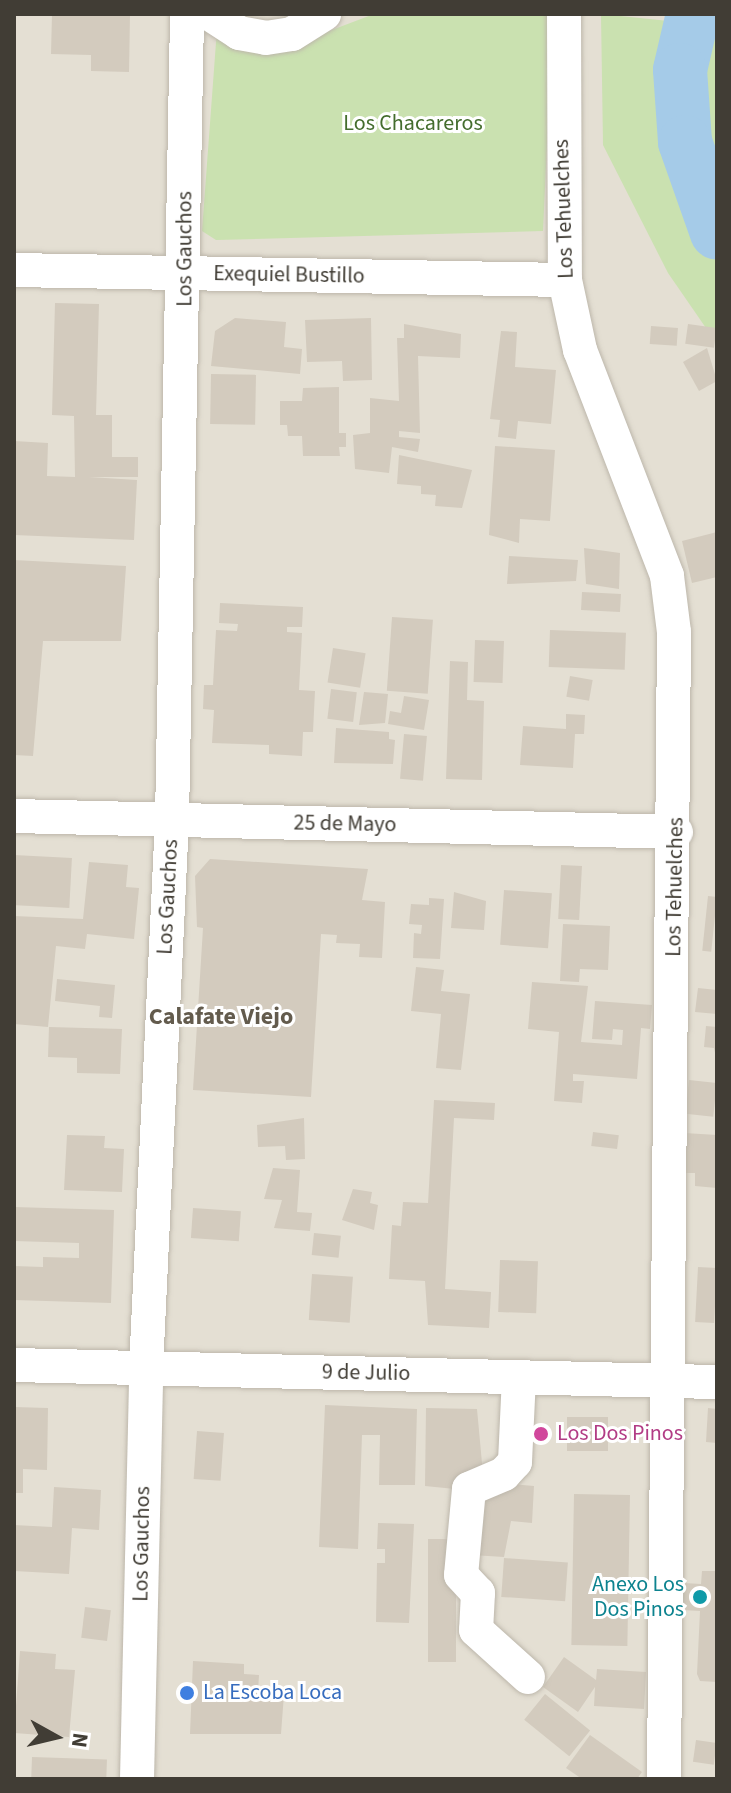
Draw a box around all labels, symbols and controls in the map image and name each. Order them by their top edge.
park label: Los Chacareros [343,111,483,137]
street label: Los Tehuelches [548,139,580,279]
street label: Los Gauchos [172,191,198,307]
street label: Exequiel Bustillo [213,260,365,290]
street label: 25 de Mayo [293,810,397,838]
street label: Los Tehuelches [661,817,689,957]
street label: Los Gauchos [152,839,184,955]
district label: Calafate Viejo [149,1003,293,1031]
street label: 9 de Julio [322,1359,410,1387]
place label: Los Dos Pinos [557,1421,683,1447]
marker: Los Dos Pinos [532,1425,550,1443]
street label: Los Gauchos [128,1486,156,1602]
place label: Anexo Los Dos Pinos [592,1571,684,1622]
marker: Anexo Los Dos Pinos [691,1588,709,1606]
place label: La Escoba Loca [203,1680,342,1706]
marker: La Escoba Loca [178,1684,196,1702]
north arrow [16,1697,96,1777]
text: N [63,1731,97,1750]

